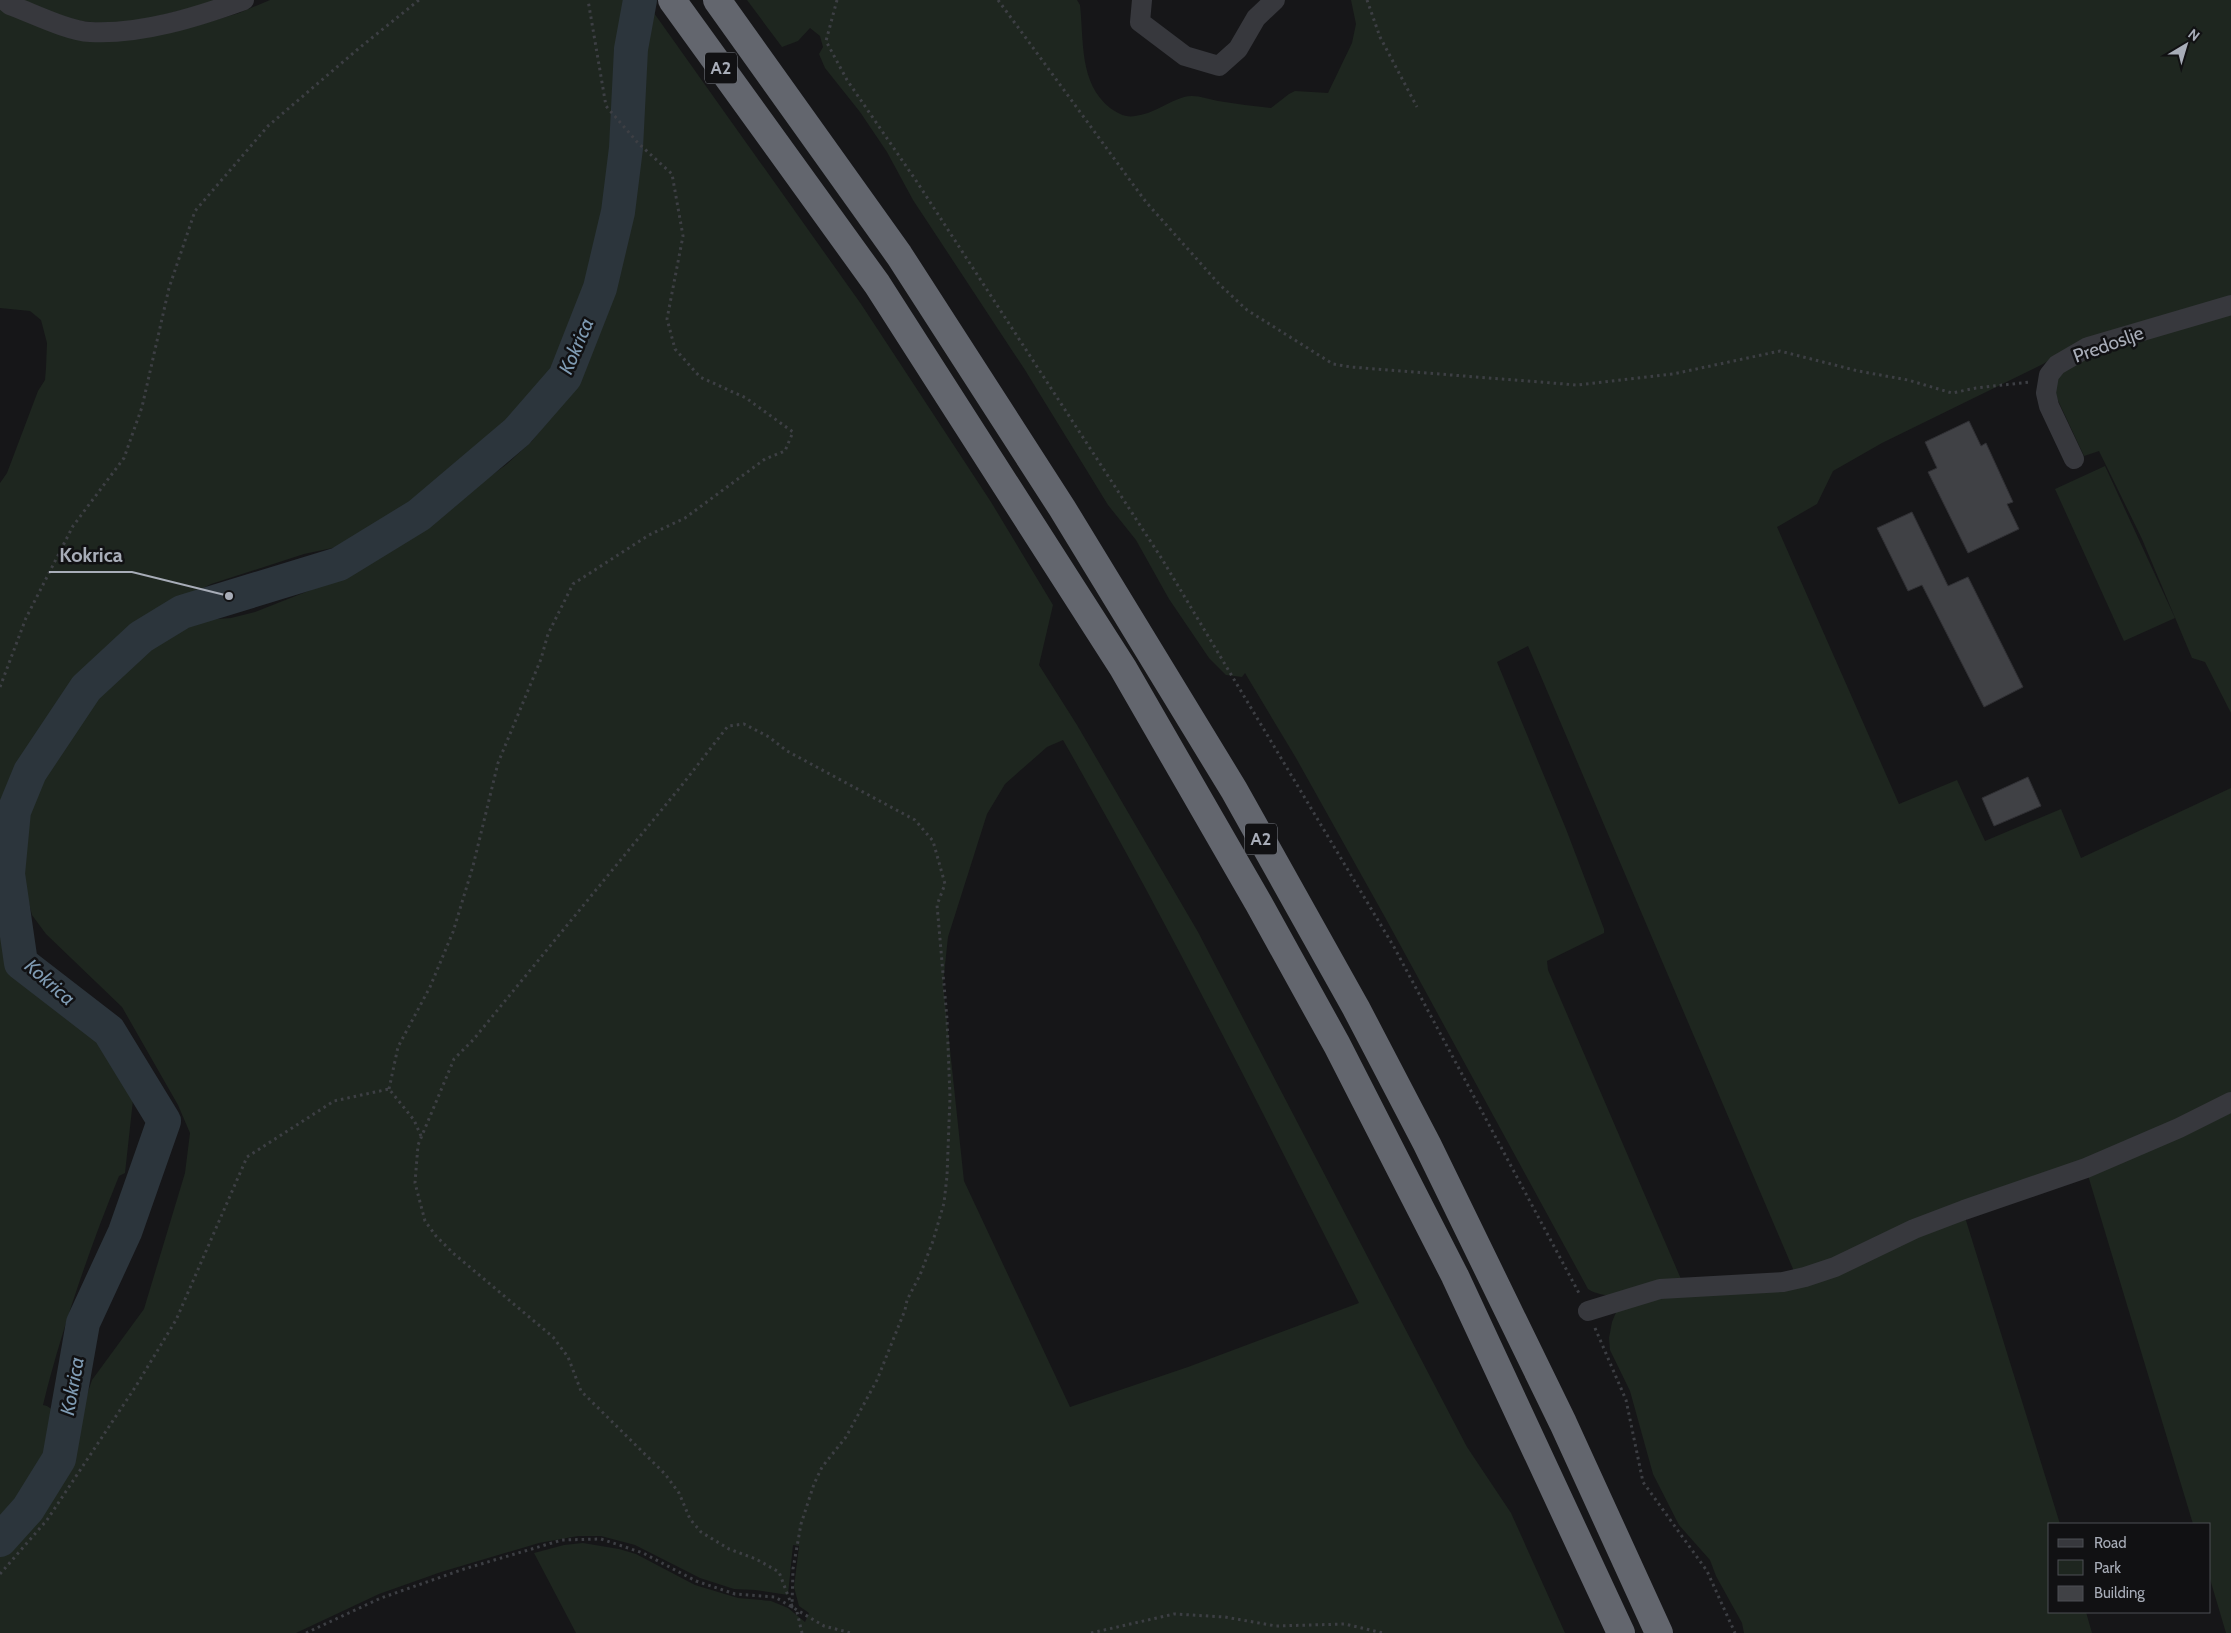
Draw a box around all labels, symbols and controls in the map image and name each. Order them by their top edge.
north arrow [2161,20,2211,70]
text: N [2185,25,2203,45]
road number: A2 [705,52,737,84]
water label: Kokrica [553,314,599,378]
street label: Predoslje [2070,321,2147,368]
callout: Kokrica [49,537,132,572]
text: Kokrica [59,543,123,567]
road number: A2 [1245,824,1277,854]
water label: Kokrica [20,954,80,1010]
water label: Kokrica [55,1355,89,1417]
legend [2048,1523,2211,1613]
text: Road [2094,1534,2127,1552]
text: Park [2094,1559,2121,1577]
text: Building [2094,1584,2145,1602]

